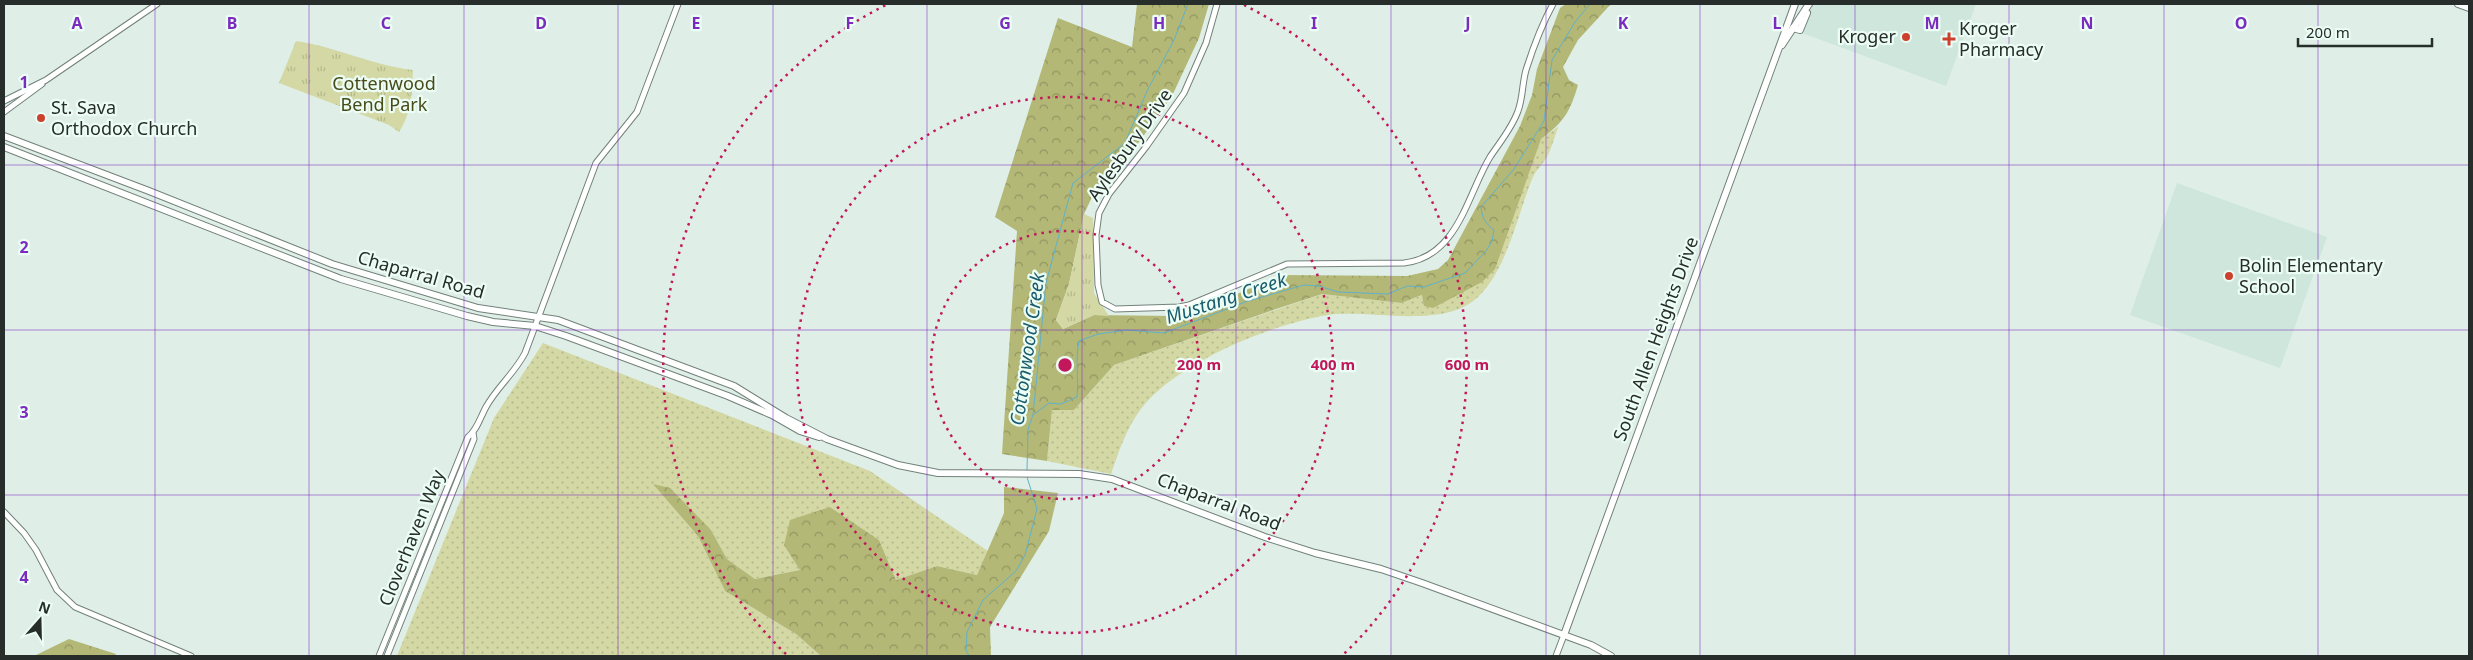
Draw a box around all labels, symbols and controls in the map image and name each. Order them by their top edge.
text: A [71,12,83,34]
text: B [227,12,237,34]
text: C [381,12,391,34]
text: D [535,12,547,34]
text: E [692,12,701,34]
text: F [846,12,854,34]
text: G [999,12,1011,34]
text: H [1153,12,1165,34]
text: I [1311,12,1317,34]
text: J [1463,12,1471,34]
text: K [1618,12,1629,34]
text: L [1773,12,1782,34]
text: M [1924,12,1940,34]
text: N [2080,12,2094,34]
text: O [2235,12,2247,34]
scale bar [2298,15,2432,47]
place label: Kroger Pharmacy [1959,16,2044,61]
text: 200 m [2306,22,2350,42]
place label: Kroger [1838,24,1897,48]
marker: Kroger [1900,31,1912,43]
marker: Kroger Pharmacy [1943,33,1955,45]
text: 1 [19,71,29,93]
park label: Cottenwood Bend Park [332,71,436,116]
street label: Aylesbury Drive [1081,83,1177,205]
place label: St. Sava Orthodox Church [51,95,197,140]
marker: St. Sava Orthodox Church [35,112,47,124]
street label: South Allen Heights Drive [1607,233,1703,444]
text: 2 [19,236,29,258]
street label: Chaparral Road [355,244,488,304]
place label: Bolin Elementary School [2239,253,2384,298]
water label: Mustang Creek [1162,266,1290,330]
water label: Cottonwood Creek [1003,270,1051,427]
marker: Bolin Elementary School [2223,270,2235,282]
text: 200 m [1177,354,1221,374]
text: 400 m [1311,354,1355,374]
text: 600 m [1445,354,1489,374]
centre of rings [1056,356,1074,374]
text: 3 [19,401,29,423]
street label: Cloverhaven Way [373,465,450,609]
street label: Chaparral Road [1154,466,1285,536]
text: 4 [19,566,29,588]
north arrow [15,595,65,645]
text: N [36,596,53,618]

